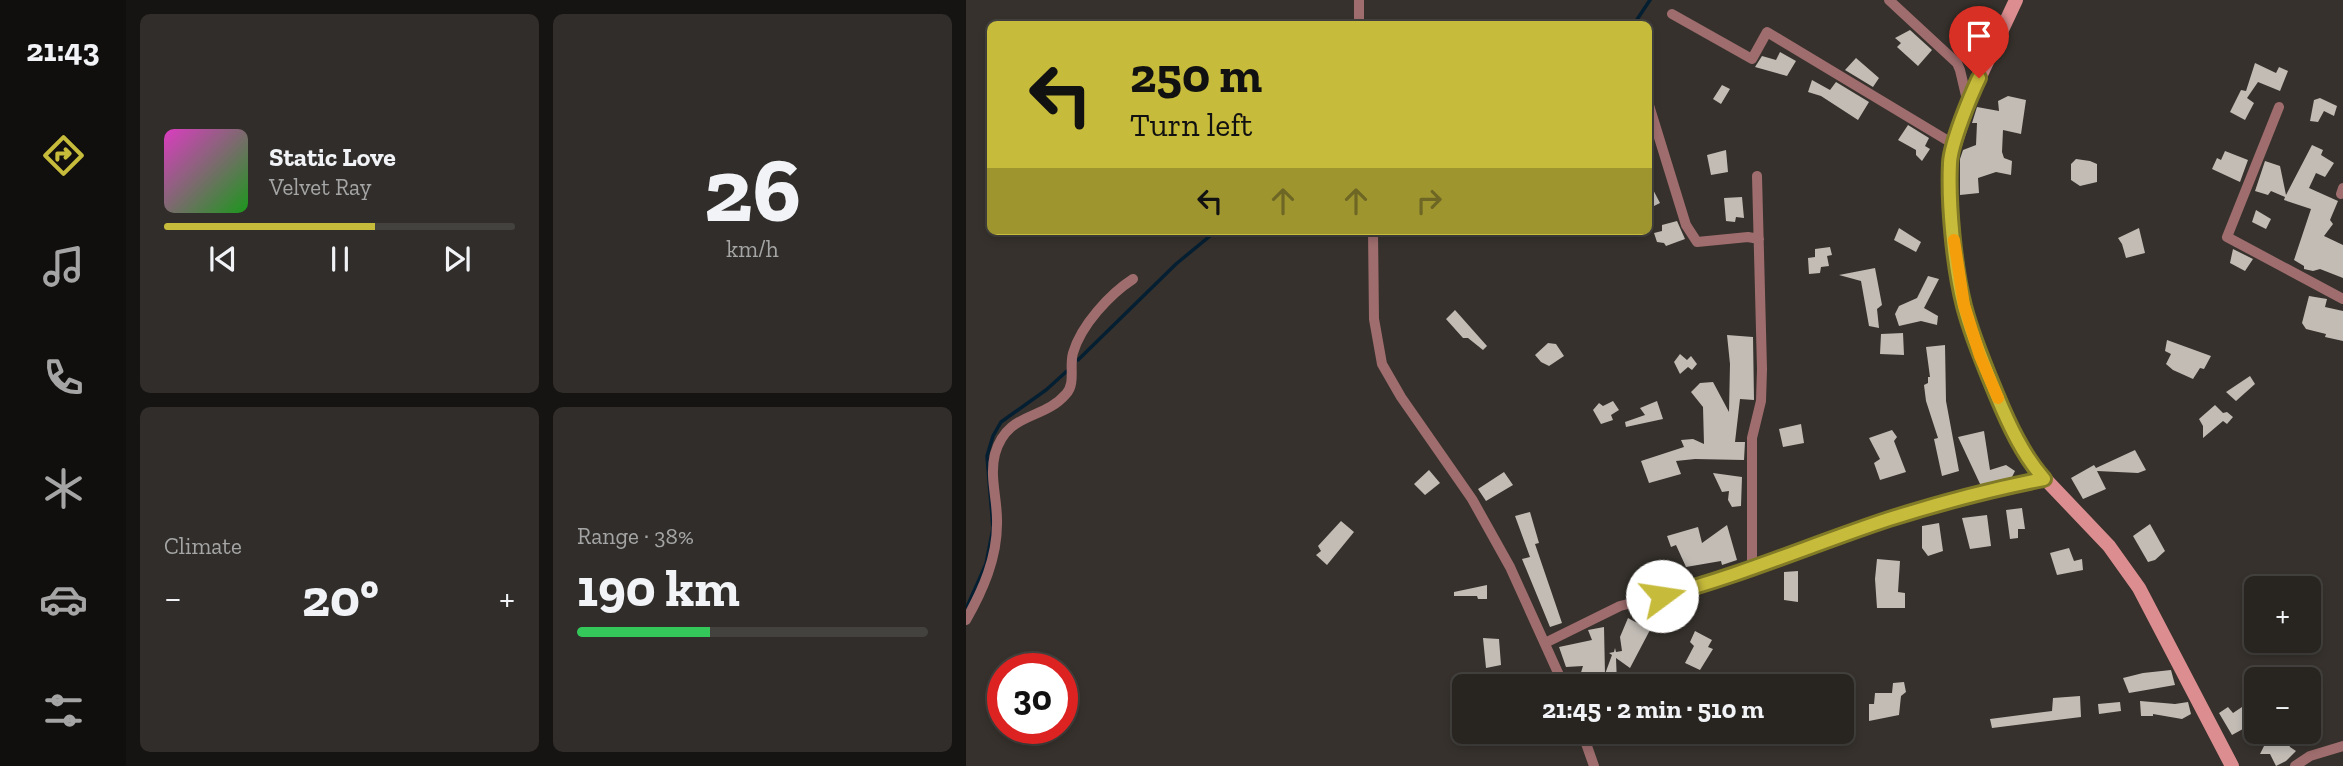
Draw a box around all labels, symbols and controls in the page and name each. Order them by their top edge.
pin [1949,6,2009,78]
icon: arrive [1960,17,1998,55]
text: 21:43 [26,31,100,69]
text: 250 m [1130,46,1262,105]
icon: left [1015,49,1106,140]
text: Turn left [1130,106,1252,144]
icon: directions [39,131,88,180]
text: 26 [704,135,801,244]
text: Static Love [269,141,396,173]
text: Velvet Ray [269,173,371,201]
icon: left [1191,182,1229,220]
icon: ahead [1264,182,1302,220]
icon: ahead [1337,182,1375,220]
icon: right [1410,182,1448,220]
text: km/h [726,235,779,263]
icon: previous [204,240,242,278]
icon: pause [321,240,359,278]
icon: next [438,240,476,278]
icon: music [39,242,88,291]
icon: phone [39,353,88,402]
icon: climate [39,464,88,513]
text: Range · 38% [577,522,694,550]
text: Climate [164,532,242,560]
text: 190 km [577,557,740,619]
position arrow [1625,559,1699,633]
text: 20° [302,567,379,629]
icon: car [39,575,88,624]
text: − [164,575,182,621]
text: + [499,575,515,621]
map controls [2244,576,2321,744]
button: + [2244,576,2321,653]
speed limit sign: 30 [987,653,1078,744]
button: − [2244,667,2321,744]
icon: filters [39,686,88,735]
text: 21:45 · 2 min · 510 m [1542,693,1764,725]

